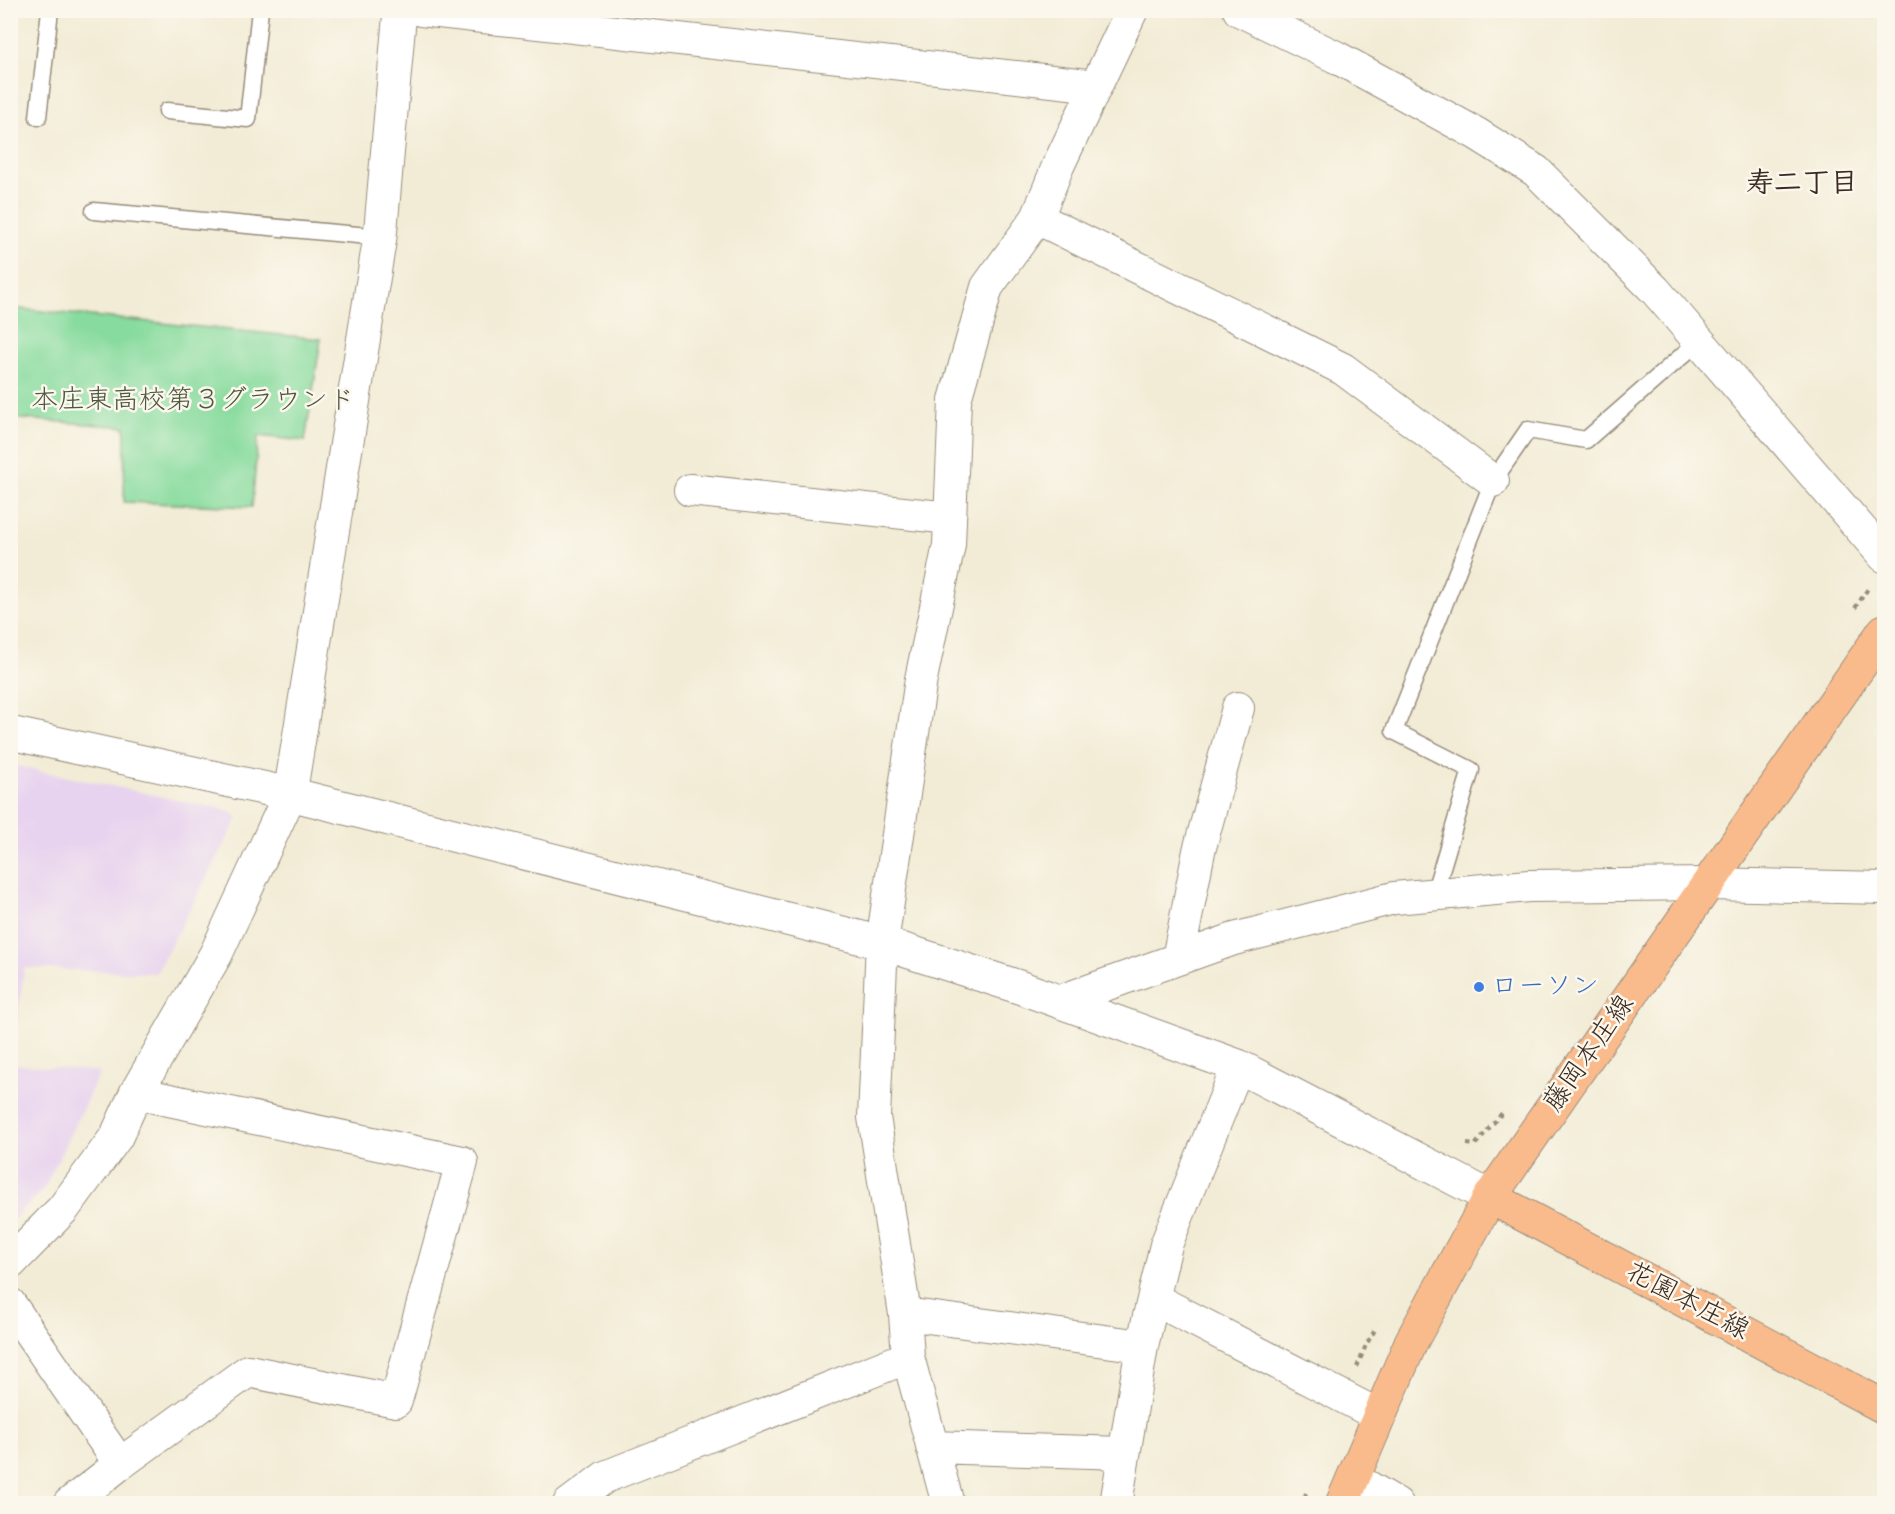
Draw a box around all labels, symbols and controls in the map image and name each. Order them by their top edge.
district label: 寿二丁目 [1746,164,1858,205]
park label: 本庄東高校第３グラウンド [31,382,355,421]
place label: ローソン [1491,968,1599,1007]
marker: ローソン [1472,980,1486,994]
street label: 藤岡本庄線 [1535,988,1645,1120]
street label: 花園本庄線 [1618,1253,1756,1351]

